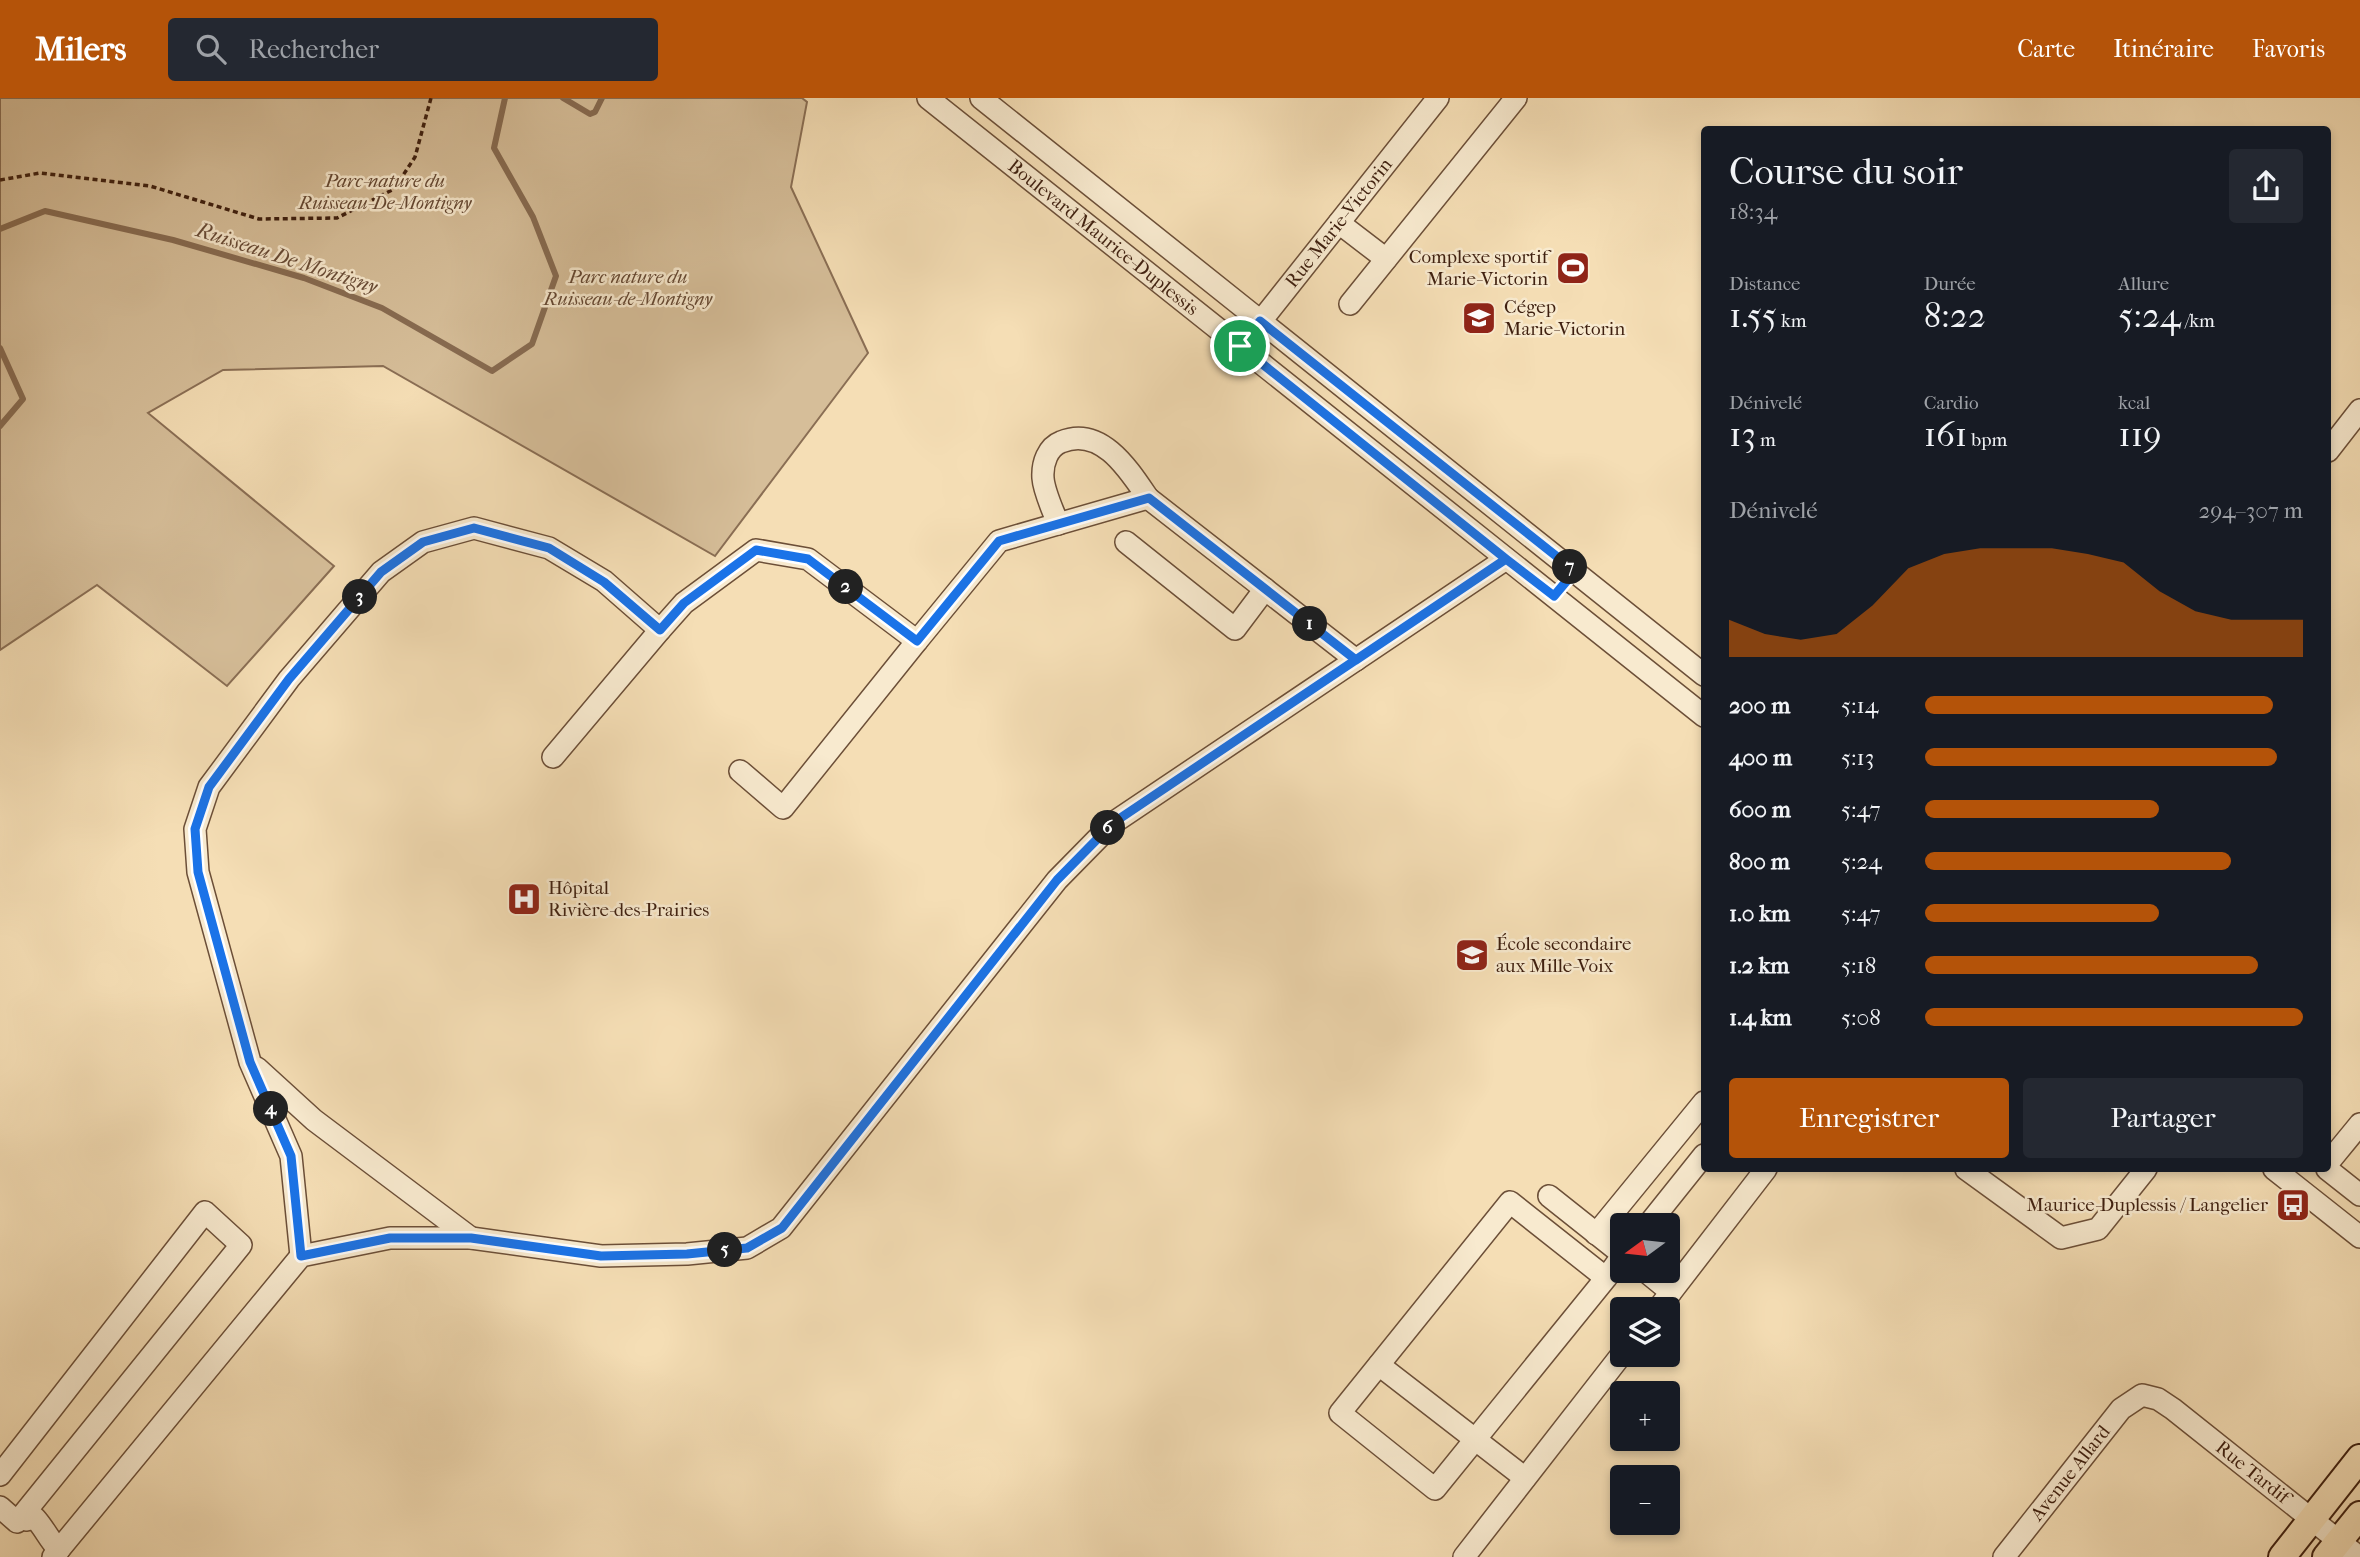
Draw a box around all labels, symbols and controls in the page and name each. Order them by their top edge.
search box [168,18,658,81]
text: Milers [35,30,126,69]
icon: search [192,30,230,68]
text: Rechercher [248,34,379,65]
text: Carte [2017,35,2075,63]
text: Itinéraire [2113,35,2214,63]
text: Favoris [2252,35,2325,63]
text: Course du soir [1729,149,1963,194]
button: share [2229,149,2303,223]
street label: Rue Marie-Victorin [1281,154,1397,292]
street label: Boulevard Maurice-Duplessis [1004,155,1203,320]
park label: Parc-nature du Ruisseau-De-Montigny [296,170,473,214]
text: 18:34 [1729,198,1777,225]
water label: Ruisseau De Montigny [192,217,382,299]
place label: Complexe sportif Marie-Victorin [1409,246,1552,290]
sports icon: Complexe sportif Marie-Victorin [1554,249,1592,287]
park label: Parc nature du Ruisseau-de-Montigny [542,266,714,310]
text: Distance [1729,273,1800,295]
text: Durée [1924,273,1976,295]
text: Allure [2118,273,2169,295]
text: 1.55 [1729,295,1777,336]
text: 8:22 [1924,295,1986,336]
text: 5:24 [2118,295,2181,336]
place label: Cégep Marie-Victorin [1504,296,1625,340]
school or university icon: Cégep Marie-Victorin [1460,299,1498,337]
text: km [1777,310,1807,332]
text: /km [2181,310,2215,332]
pin [1210,316,1270,376]
icon: arrive [1221,327,1259,365]
text: Dénivelé [1729,392,1802,414]
text: Cardio [1924,392,1979,414]
text: kcal [2118,392,2150,414]
text: 13 [1729,414,1756,455]
text: 161 [1924,414,1967,455]
text: 119 [2118,414,2162,455]
text: m [1756,429,1776,451]
text: bpm [1967,429,2007,451]
text: Dénivelé [1729,497,1818,524]
text: 294–307 m [2198,497,2303,524]
pin: 7 [1552,550,1588,584]
text: 7 [1565,555,1574,577]
pin: 2 [828,570,864,604]
text: 2 [841,575,850,597]
pin: 3 [342,580,378,614]
text: 3 [356,585,363,607]
pin: 1 [1292,606,1328,642]
text: 1 [1306,612,1313,634]
text: 200 m [1729,692,1790,719]
text: 5:14 [1841,692,1878,719]
text: 400 m [1729,744,1792,771]
text: 5:13 [1841,744,1874,771]
text: 600 m [1729,796,1791,823]
text: 5:47 [1841,796,1881,823]
pin: 6 [1090,810,1126,846]
text: 6 [1102,816,1113,838]
text: 800 m [1729,848,1790,875]
text: 5:24 [1841,848,1882,875]
place label: Hôpital Rivière-des-Prairies [548,877,709,921]
hospital icon: Hôpital Rivière-des-Prairies [505,880,543,918]
text: 1.0 km [1729,900,1790,927]
text: 5:47 [1841,900,1881,927]
place label: École secondaire aux Mille-Voix [1496,933,1631,977]
school or university icon: École secondaire aux Mille-Voix [1453,936,1491,974]
text: 1.2 km [1729,952,1789,979]
text: 5:18 [1841,952,1876,979]
text: 1.4 km [1729,1004,1792,1031]
text: 5:08 [1841,1004,1881,1031]
button: Enregistrer [1729,1078,2009,1158]
button: Partager [2023,1078,2303,1158]
pin: 4 [254,1091,288,1126]
text: 4 [265,1097,276,1119]
bus stop icon: Maurice-Duplessis / Langelier [2274,1186,2312,1224]
place label: Maurice-Duplessis / Langelier [2027,1194,2269,1216]
north arrow [1610,1213,1680,1283]
map controls [1610,1213,1680,1535]
pin: 5 [708,1232,742,1268]
text: 5 [720,1238,729,1260]
button: layers [1610,1297,1680,1367]
button: + [1610,1381,1680,1451]
street label: Avenue Allard [2025,1420,2115,1526]
street label: Rue Tardif [2211,1436,2297,1510]
button: − [1610,1465,1680,1535]

